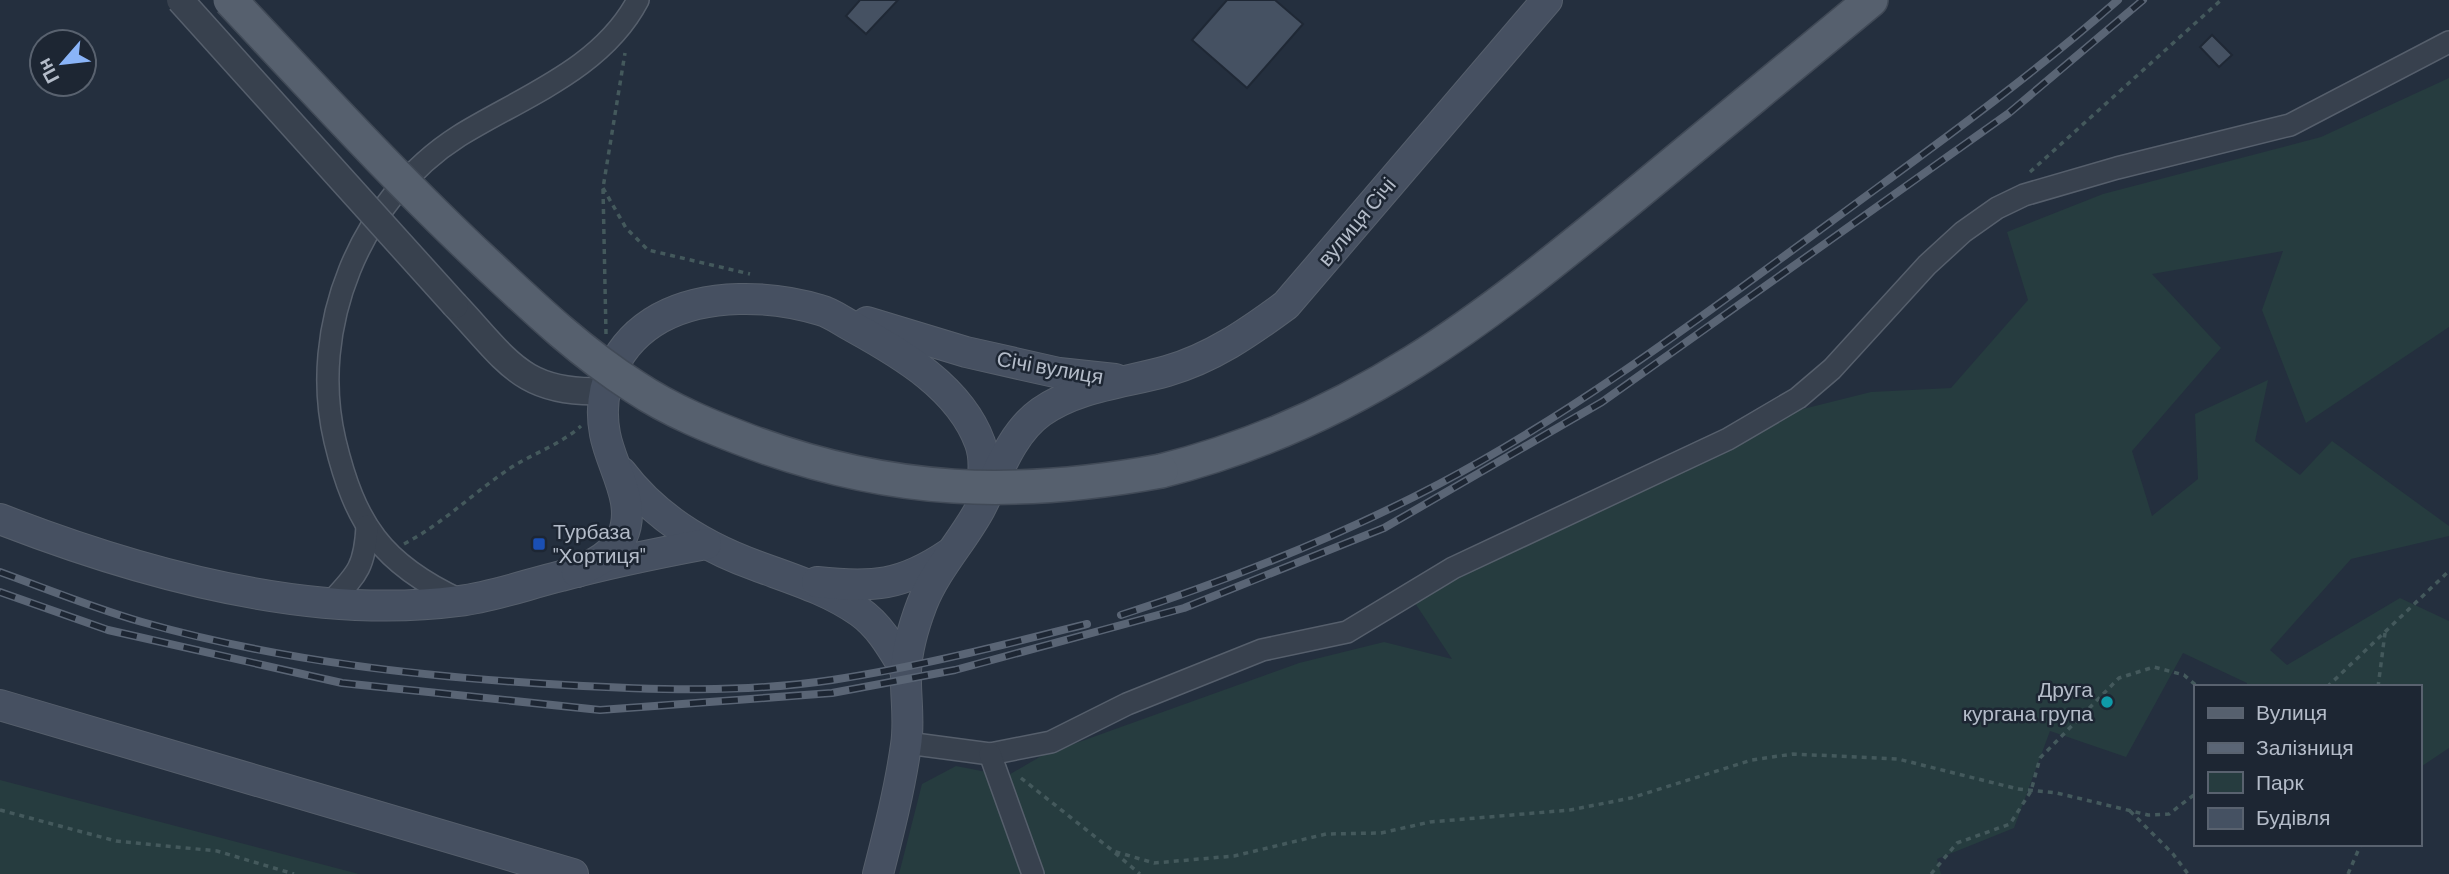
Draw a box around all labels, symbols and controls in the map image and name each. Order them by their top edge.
north arrow [28,28,98,98]
text: Пн [31,55,64,88]
street label: вулиця Січі [1312,172,1400,270]
street label: Січі вулиця [995,345,1105,388]
place label: Турбаза "Хортиця" [553,518,645,567]
marker: Турбаза "Хортиця" [531,536,547,552]
place label: Друга кургана група [1963,676,2093,725]
legend [2194,685,2421,846]
marker: Друга кургана група [2099,694,2115,710]
text: Вулиця [2256,699,2327,724]
text: Залізниця [2256,734,2354,759]
text: Парк [2256,769,2304,794]
text: Будівля [2256,804,2330,829]

